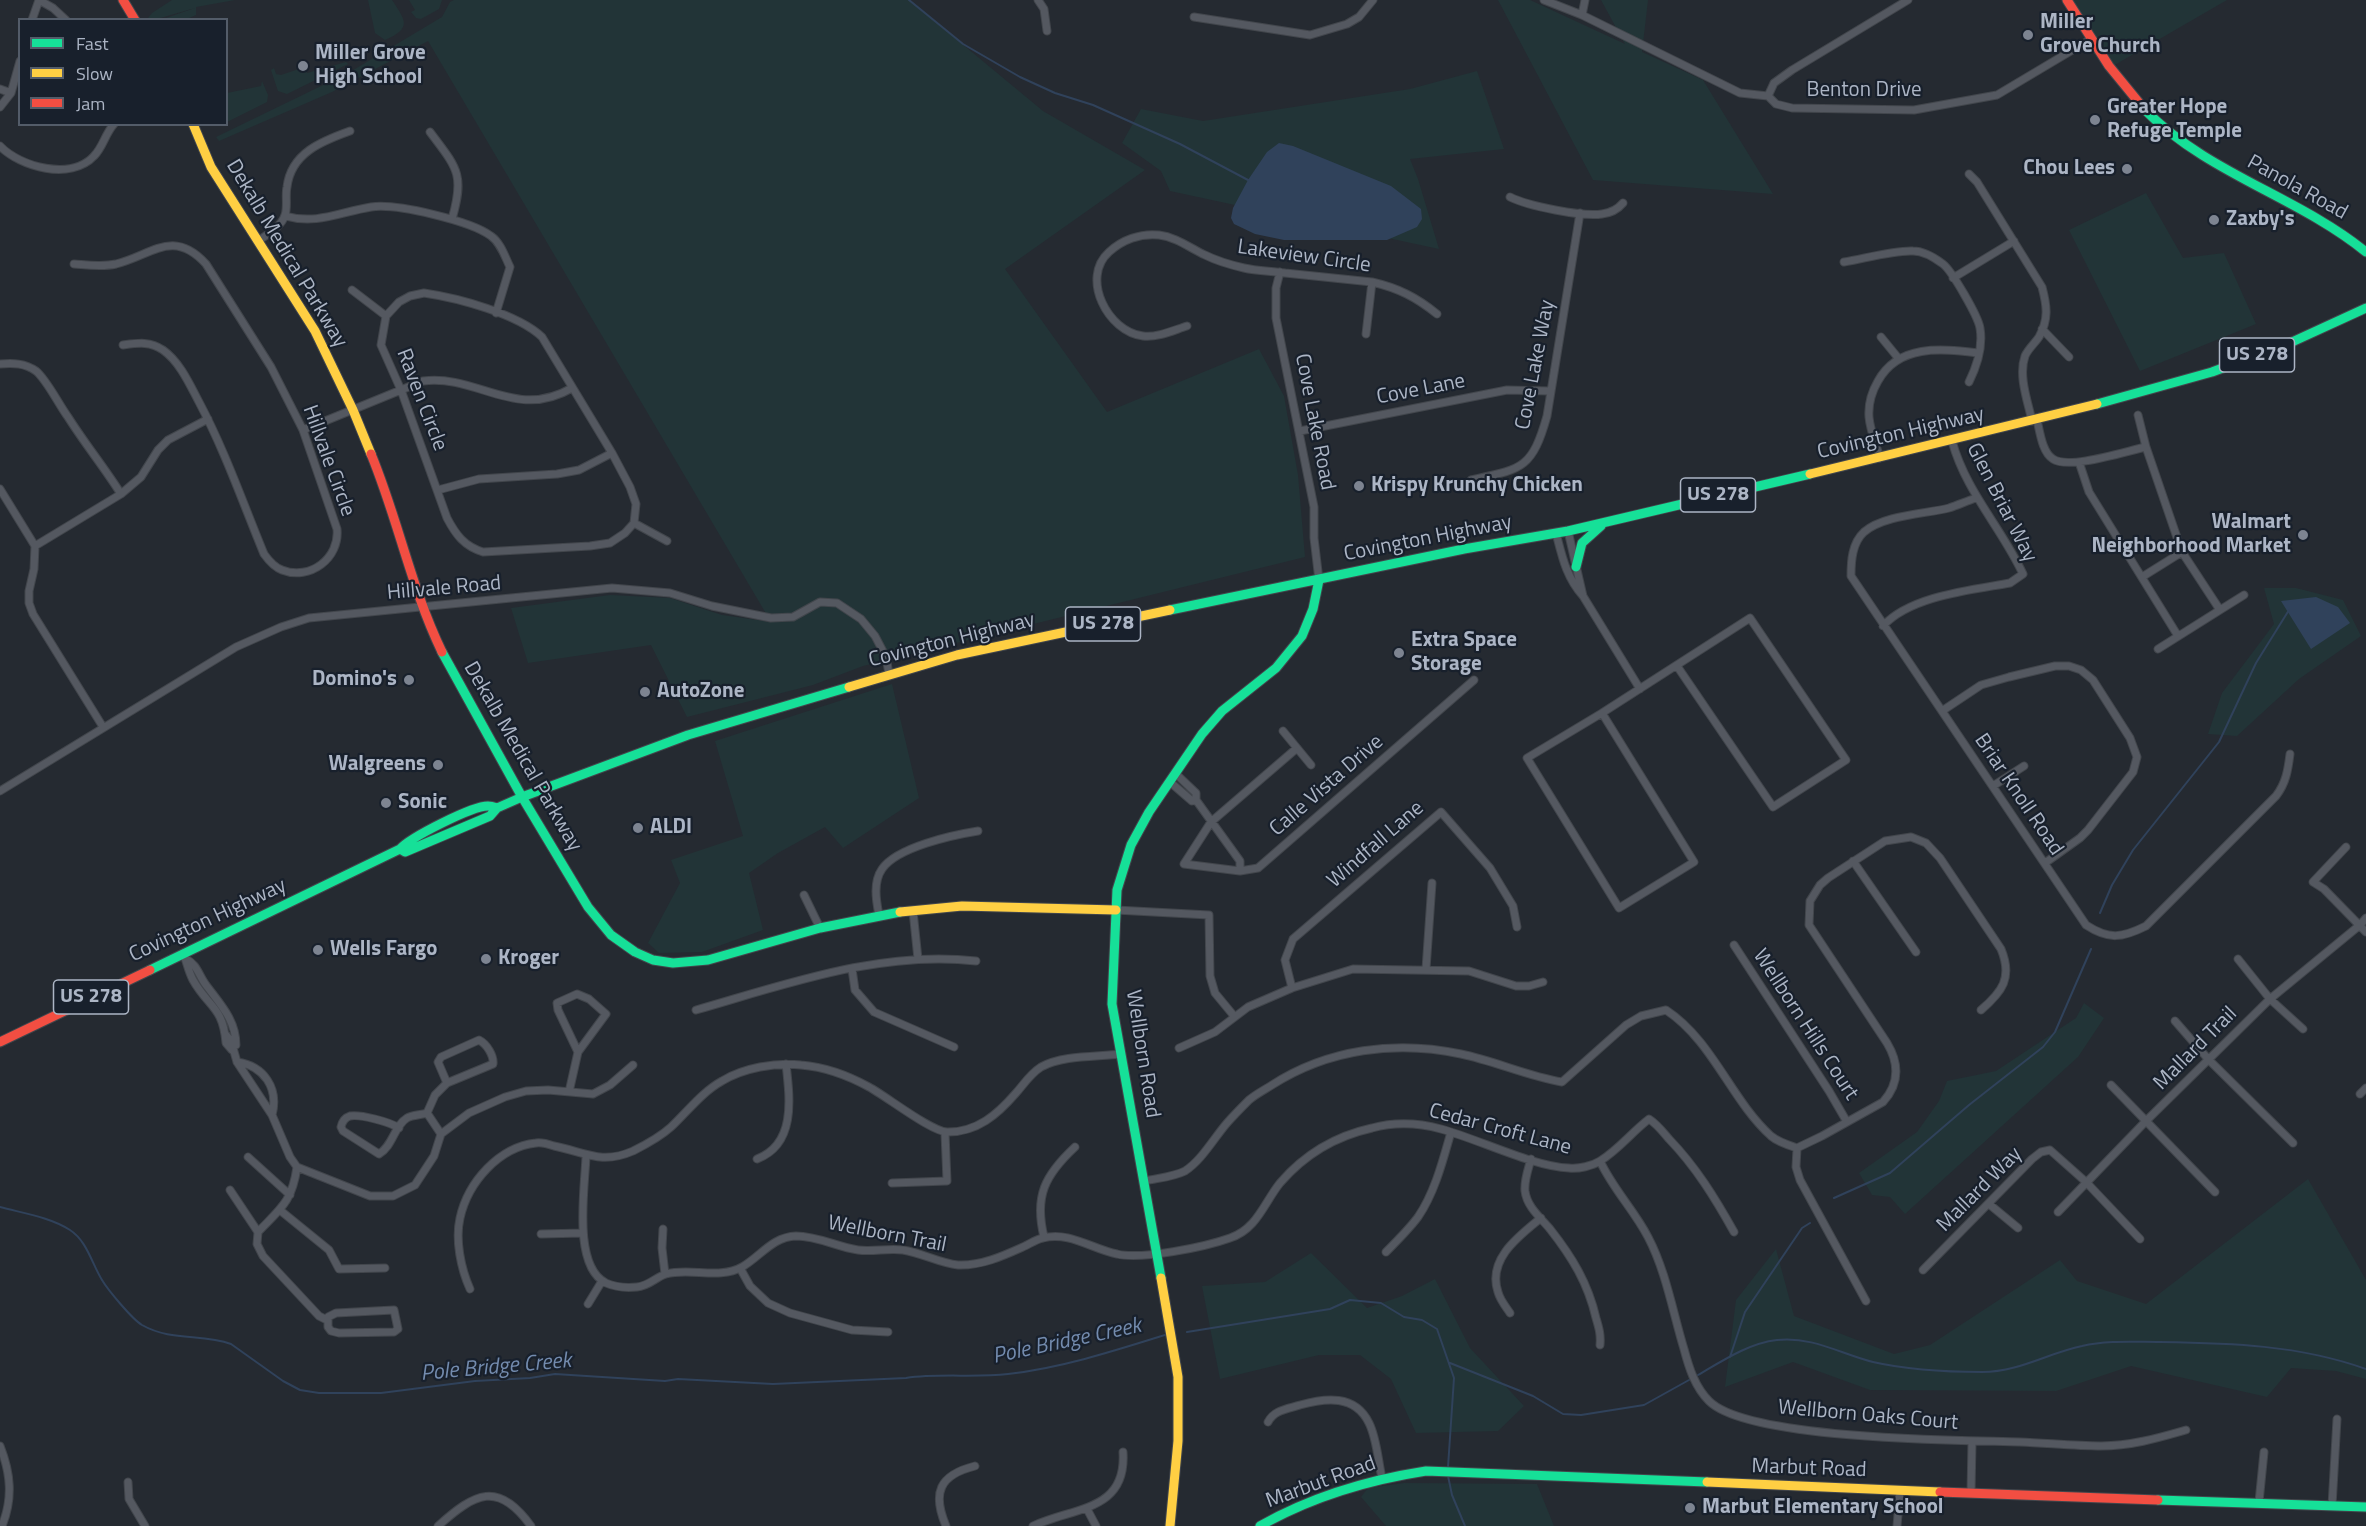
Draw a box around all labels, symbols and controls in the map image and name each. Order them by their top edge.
place label: Miller Grove Church [2040,10,2161,60]
legend [18,18,228,126]
marker: Miller Grove Church [2021,28,2035,42]
text: Fast [76,30,109,57]
place label: Miller Grove High School [315,41,426,91]
marker: Miller Grove High School [296,59,310,73]
text: Slow [76,60,113,87]
street label: Benton Drive [1806,78,1922,104]
text: Jam [76,90,105,117]
place label: Greater Hope Refuge Temple [2107,95,2242,145]
marker: Greater Hope Refuge Temple [2088,113,2102,127]
street label: Panola Road [2242,150,2352,226]
street label: Dekalb Medical Parkway [220,155,352,353]
place label: Chou Lees [2023,156,2115,182]
marker: Chou Lees [2120,162,2134,176]
place label: Zaxby's [2226,207,2295,233]
marker: Zaxby's [2207,213,2221,227]
street label: Lakeview Circle [1236,235,1372,279]
street label: Cove Lake Way [1511,298,1561,432]
road number: US 278 [2220,338,2294,372]
street label: Raven Circle [390,345,452,455]
street label: Cove Lake Road [1288,352,1340,492]
street label: Cove Lane [1375,369,1467,411]
street label: Hillvale Circle [296,402,360,520]
street label: Covington Highway [1815,403,1987,465]
street label: Glen Briar Way [1960,439,2042,567]
place label: Krispy Krunchy Chicken [1371,473,1583,499]
road number: US 278 [1680,478,1756,512]
marker: Krispy Krunchy Chicken [1352,479,1366,493]
street label: Covington Highway [1342,510,1514,568]
place label: Walmart Neighborhood Market [2092,510,2291,560]
marker: Walmart Neighborhood Market [2296,528,2310,542]
street label: Hillvale Road [386,571,502,607]
road number: US 278 [1066,607,1140,641]
street label: Covington Highway [866,608,1038,674]
place label: Extra Space Storage [1411,628,1517,678]
marker: Extra Space Storage [1392,646,1406,660]
street label: Dekalb Medical Parkway [457,658,587,856]
place label: Domino's [312,667,397,693]
marker: Domino's [402,673,416,687]
place label: AutoZone [657,679,744,705]
marker: AutoZone [638,685,652,699]
street label: Briar Knoll Road [1968,729,2068,861]
street label: Calle Vista Drive [1265,730,1389,842]
place label: Walgreens [328,752,426,778]
marker: Walgreens [431,758,445,772]
place label: Sonic [398,790,447,816]
marker: Sonic [379,796,393,810]
street label: Windfall Lane [1323,796,1429,894]
place label: ALDI [650,815,692,841]
marker: ALDI [631,821,645,835]
street label: Covington Highway [125,874,291,968]
place label: Wells Fargo [330,937,437,963]
marker: Wells Fargo [311,943,325,957]
street label: Wellborn Hills Court [1747,945,1863,1105]
place label: Kroger [498,946,559,972]
marker: Kroger [479,952,493,966]
road number: US 278 [54,980,128,1014]
street label: Wellborn Road [1119,988,1165,1120]
street label: Mallard Trail [2149,1002,2243,1096]
street label: Cedar Croft Lane [1426,1099,1574,1161]
street label: Mallard Way [1932,1142,2028,1238]
street label: Wellborn Trail [826,1211,948,1259]
water label: Pole Bridge Creek [990,1313,1144,1371]
water label: Pole Bridge Creek [420,1348,572,1388]
street label: Wellborn Oaks Court [1777,1396,1959,1436]
street label: Marbut Road [1263,1451,1379,1515]
street label: Marbut Road [1751,1454,1867,1484]
place label: Marbut Elementary School [1702,1495,1944,1521]
marker: Marbut Elementary School [1683,1501,1697,1515]

